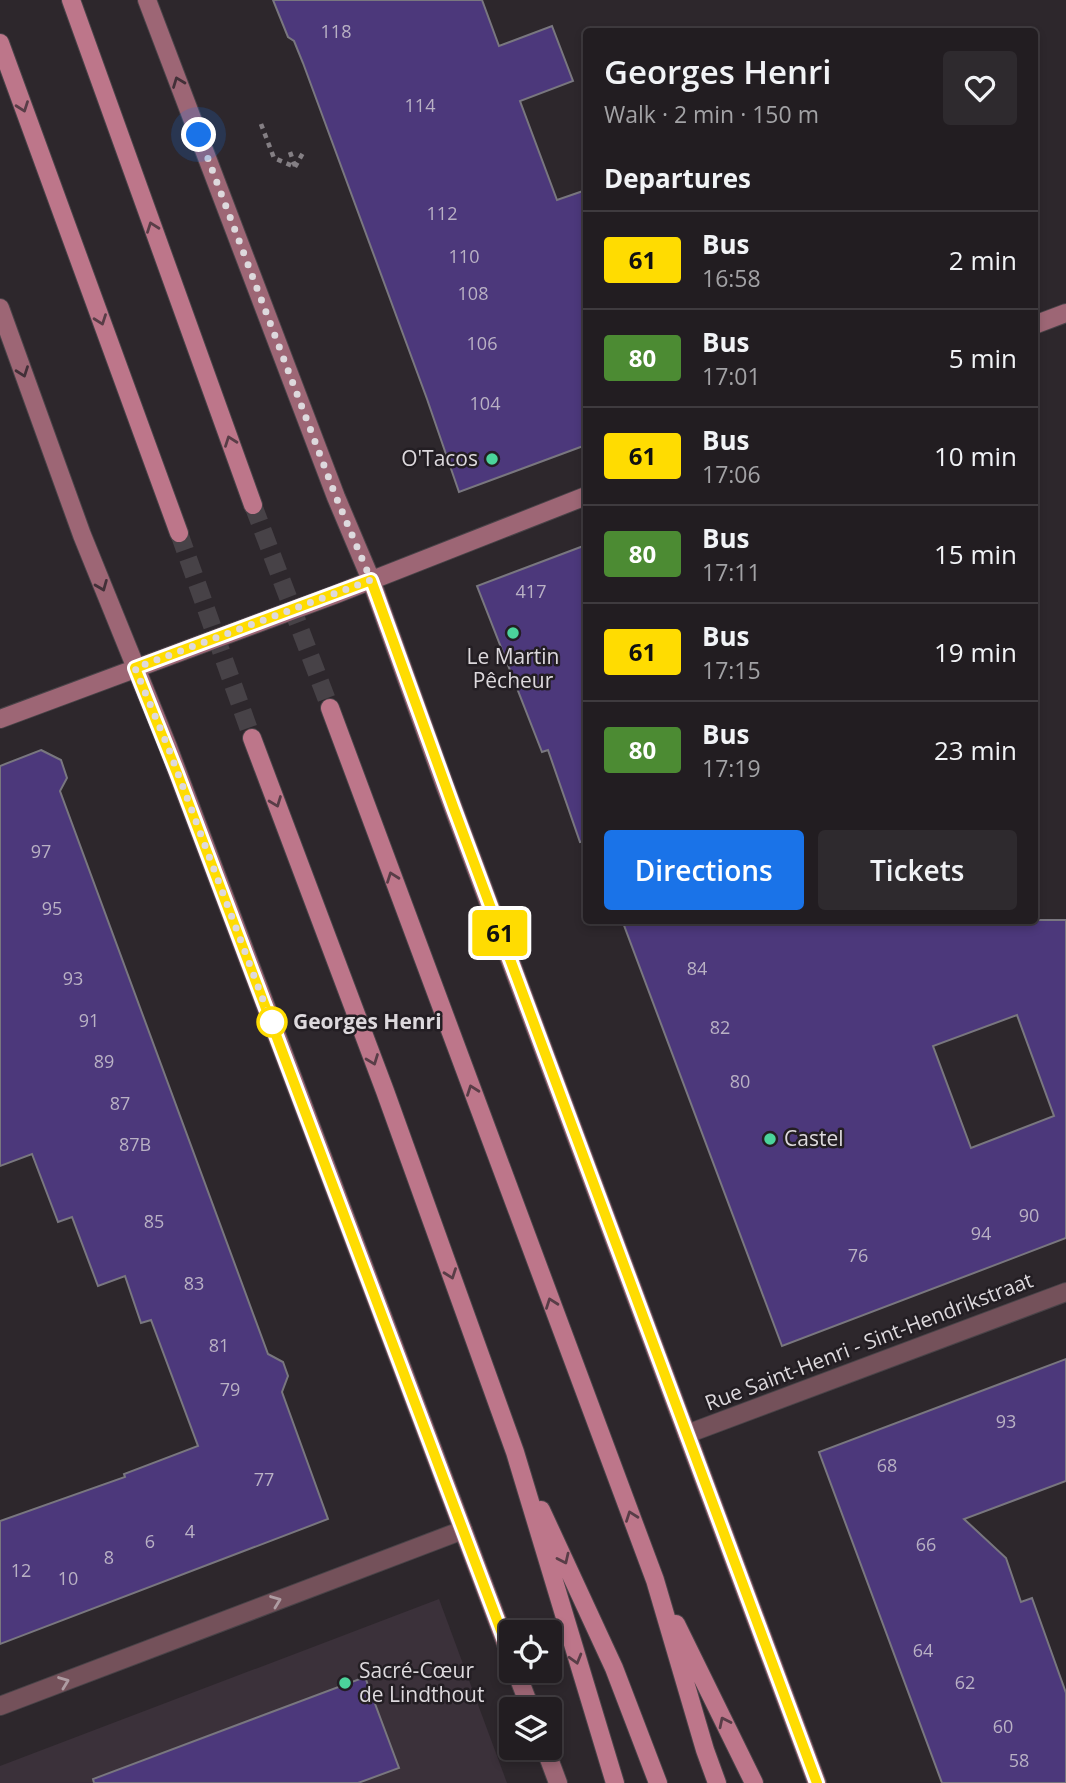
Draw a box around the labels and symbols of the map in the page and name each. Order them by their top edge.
house number: 118 [321,19,351,43]
one-way arrow [173,77,187,89]
house number: 114 [405,93,435,117]
one-way arrow [15,100,29,112]
your location [181,117,216,152]
house number: 112 [427,201,457,225]
one-way arrow [147,221,161,233]
house number: 110 [449,244,479,268]
house number: 108 [458,281,488,305]
one-way arrow [93,314,107,326]
house number: 106 [467,331,497,355]
one-way arrow [15,366,29,378]
house number: 104 [470,391,500,415]
one-way arrow [224,435,238,447]
place label: O'Tacos [401,444,478,472]
marker: O'Tacos [484,451,500,467]
one-way arrow [93,579,107,591]
house number: 417 [516,579,546,603]
marker: Le Martin Pêcheur [505,625,521,641]
place label: Le Martin Pêcheur [466,642,560,694]
one-way arrow [268,795,282,807]
house number: 97 [31,839,51,863]
one-way arrow [387,871,401,883]
house number: 95 [42,896,62,920]
line badge: 61 [468,910,532,956]
house number: 84 [687,956,707,980]
house number: 93 [63,966,83,990]
marker: Georges Henri [257,1007,287,1037]
place label: Georges Henri [293,1007,442,1035]
house number: 91 [79,1008,99,1032]
house number: 82 [710,1015,730,1039]
house number: 89 [94,1049,114,1073]
one-way arrow [365,1054,379,1066]
house number: 80 [730,1069,750,1093]
one-way arrow [466,1084,480,1096]
house number: 87 [110,1091,130,1115]
place label: Castel [784,1124,843,1152]
marker: Castel [762,1131,778,1147]
house number: 87B [119,1132,151,1156]
house number: 90 [1019,1203,1039,1227]
house number: 85 [144,1209,164,1233]
house number: 94 [971,1221,991,1245]
house number: 76 [848,1243,868,1267]
street label: Rue Saint-Henri - Sint-Hendrikstraat [701,1265,1037,1417]
one-way arrow [443,1268,457,1280]
house number: 83 [184,1271,204,1295]
one-way arrow [546,1298,560,1310]
house number: 81 [209,1333,229,1357]
house number: 79 [220,1377,240,1401]
house number: 93 [996,1409,1016,1433]
house number: 68 [877,1453,897,1477]
house number: 77 [254,1467,274,1491]
one-way arrow [625,1511,639,1523]
house number: 4 [185,1519,195,1543]
house number: 6 [145,1529,155,1553]
house number: 66 [916,1532,936,1556]
house number: 8 [104,1545,114,1569]
one-way arrow [556,1552,570,1564]
house number: 12 [11,1558,31,1582]
house number: 10 [58,1566,78,1590]
one-way arrow [270,1595,282,1609]
house number: 64 [913,1638,933,1662]
one-way arrow [568,1652,583,1664]
place label: Sacré-Cœur de Lindthout [359,1656,484,1708]
house number: 62 [955,1670,975,1694]
marker: Sacré-Cœur de Lindthout [337,1675,353,1691]
one-way arrow [57,1676,69,1690]
house number: 60 [993,1714,1013,1738]
one-way arrow [718,1717,732,1729]
house number: 58 [1009,1748,1029,1772]

